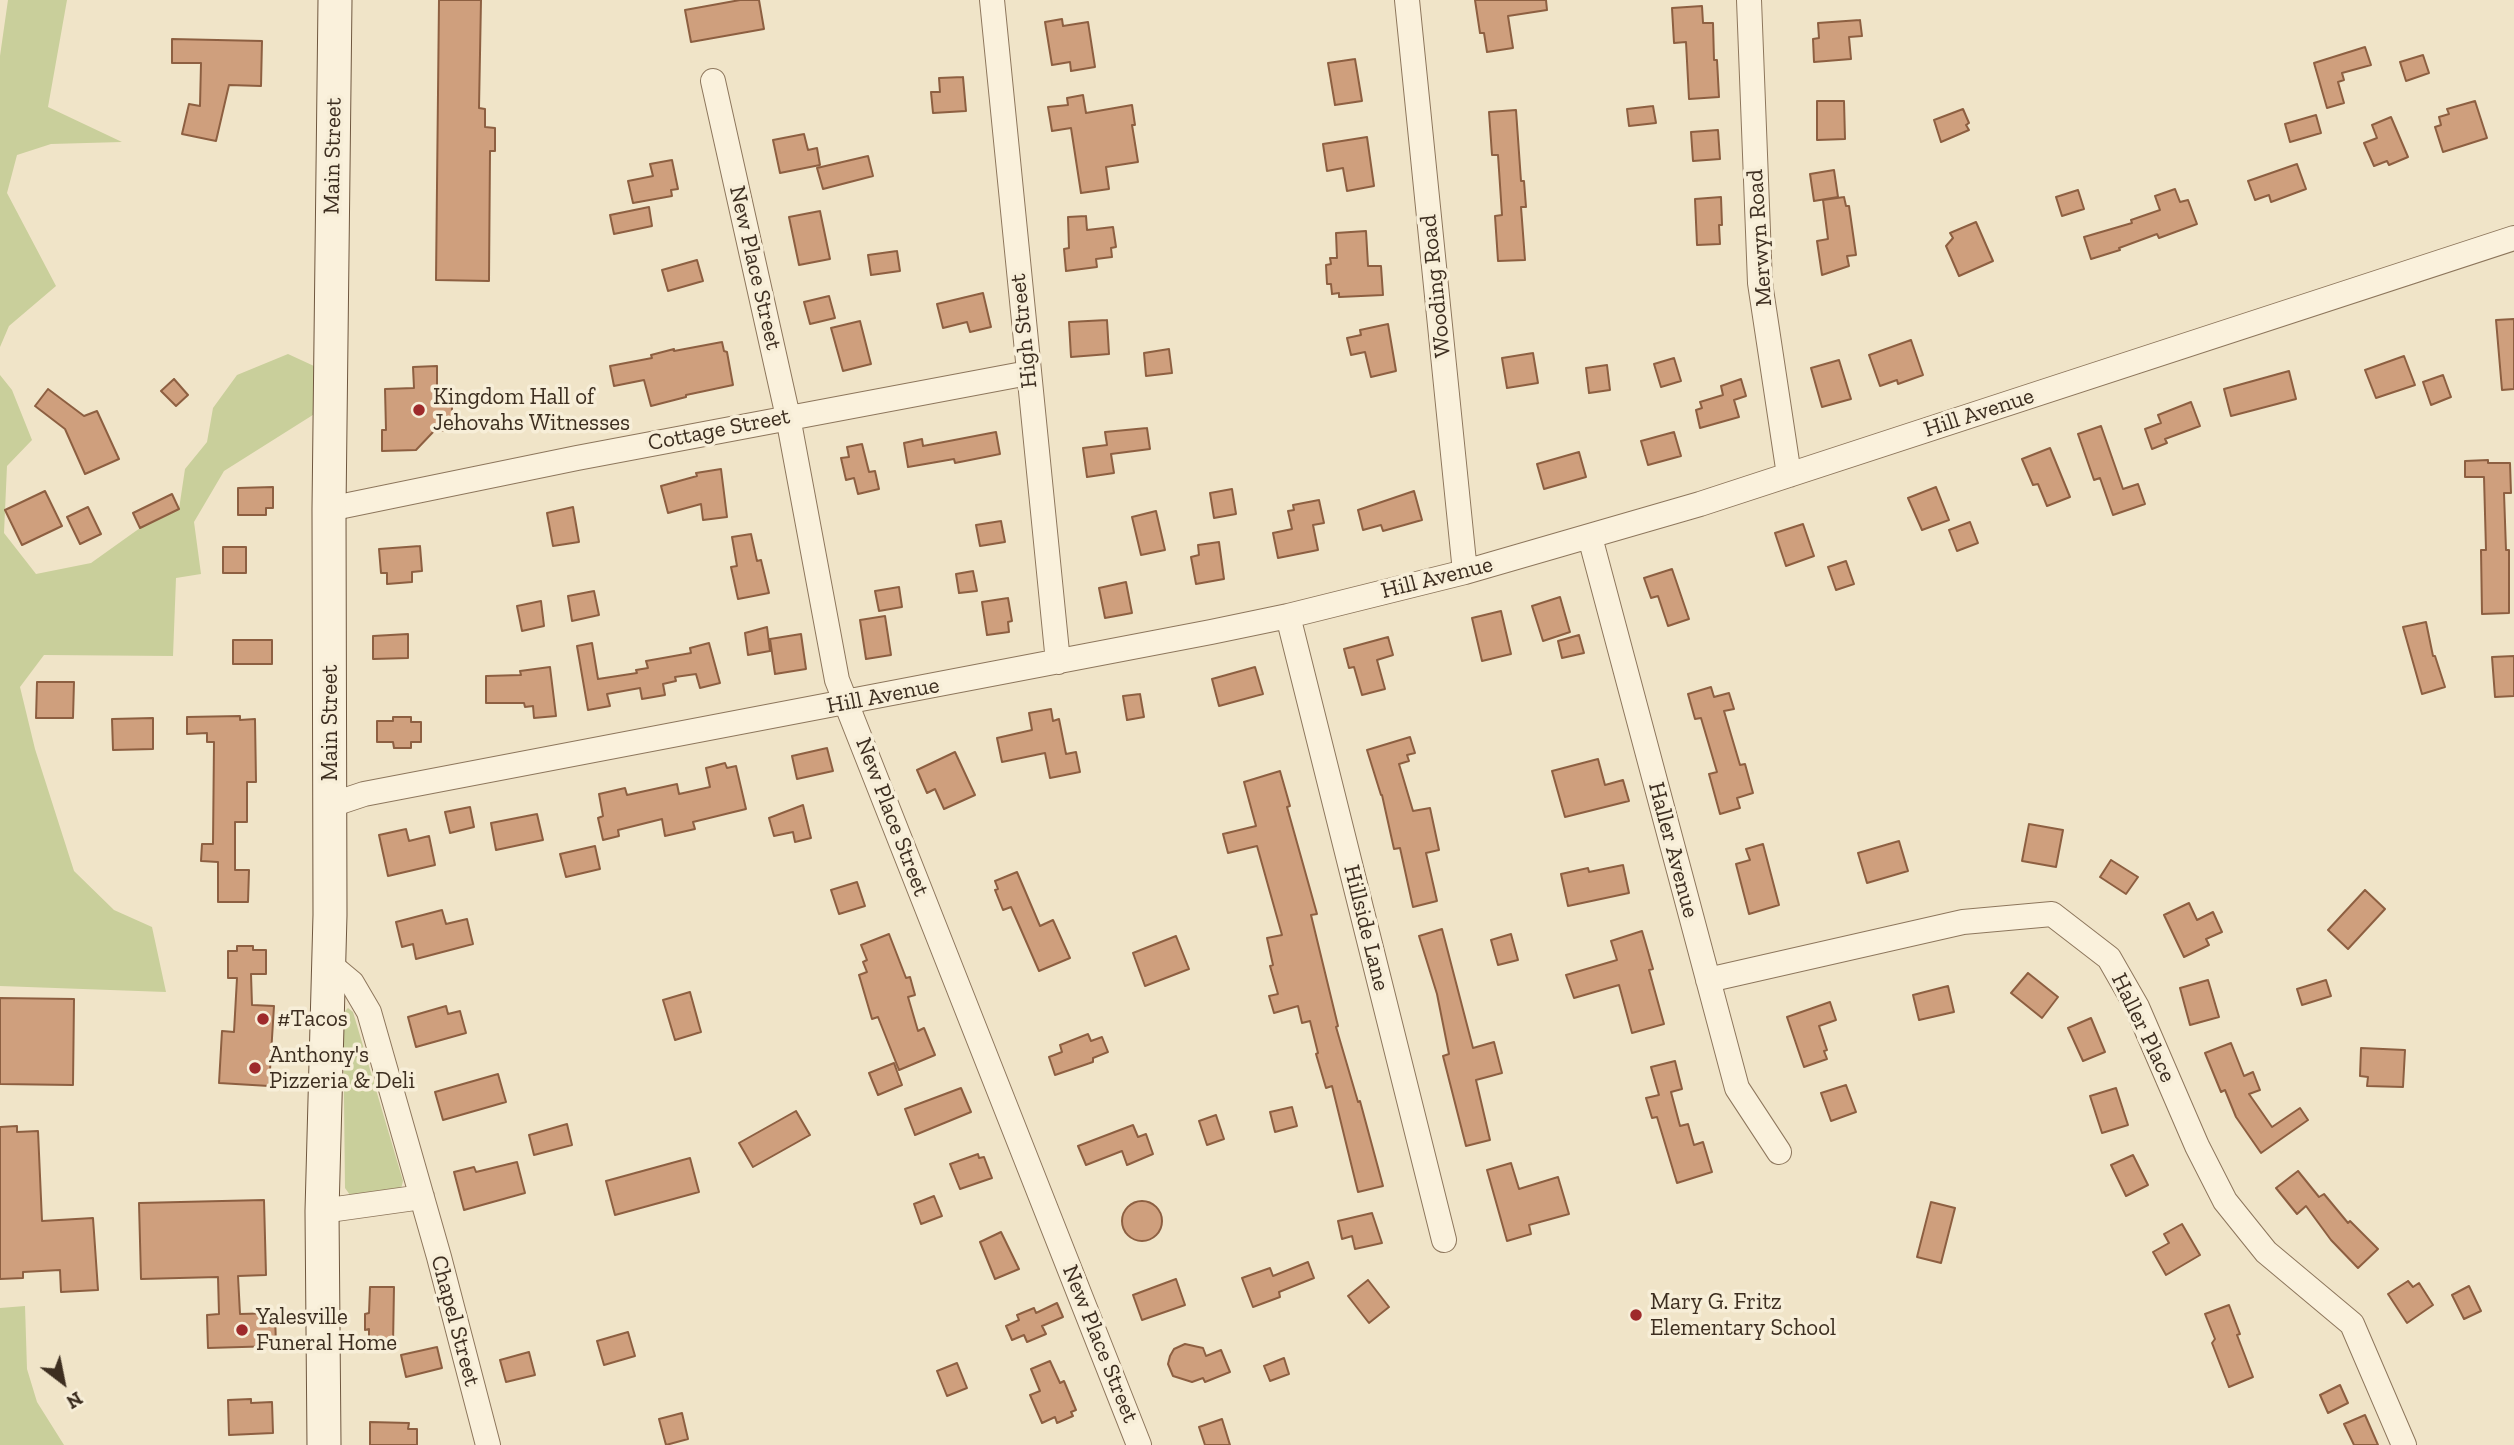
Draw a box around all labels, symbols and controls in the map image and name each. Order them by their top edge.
street label: Main Street [318,97,348,215]
street label: Merwyn Road [1741,168,1779,308]
street label: New Place Street [723,183,787,353]
street label: Wooding Road [1415,213,1457,359]
street label: High Street [1004,272,1044,390]
street label: Hill Avenue [1920,382,2038,444]
place label: Kingdom Hall of Jehovahs Witnesses [433,383,630,437]
marker: Kingdom Hall of Jehovahs Witnesses [411,402,427,418]
street label: Cottage Street [646,403,792,457]
street label: Hill Avenue [1378,551,1496,605]
street label: Main Street [316,665,344,781]
street label: Hill Avenue [824,672,942,720]
street label: New Place Street [849,734,935,900]
street label: Haller Avenue [1642,779,1704,921]
street label: Hillside Lane [1337,862,1395,994]
street label: Haller Place [2105,969,2181,1087]
place label: #Tacos [277,1005,348,1033]
marker: #Tacos [255,1011,271,1027]
place label: Anthony's Pizzeria & Deli [269,1041,415,1095]
marker: Anthony's Pizzeria & Deli [247,1060,263,1076]
street label: Chapel Street [424,1253,486,1389]
street label: New Place Street [1056,1261,1144,1427]
place label: Mary G. Fritz Elementary School [1650,1288,1836,1342]
place label: Yalesville Funeral Home [256,1303,397,1357]
marker: Mary G. Fritz Elementary School [1628,1307,1644,1323]
marker: Yalesville Funeral Home [234,1322,250,1338]
north arrow [28,1347,98,1417]
text: N [62,1387,87,1414]

